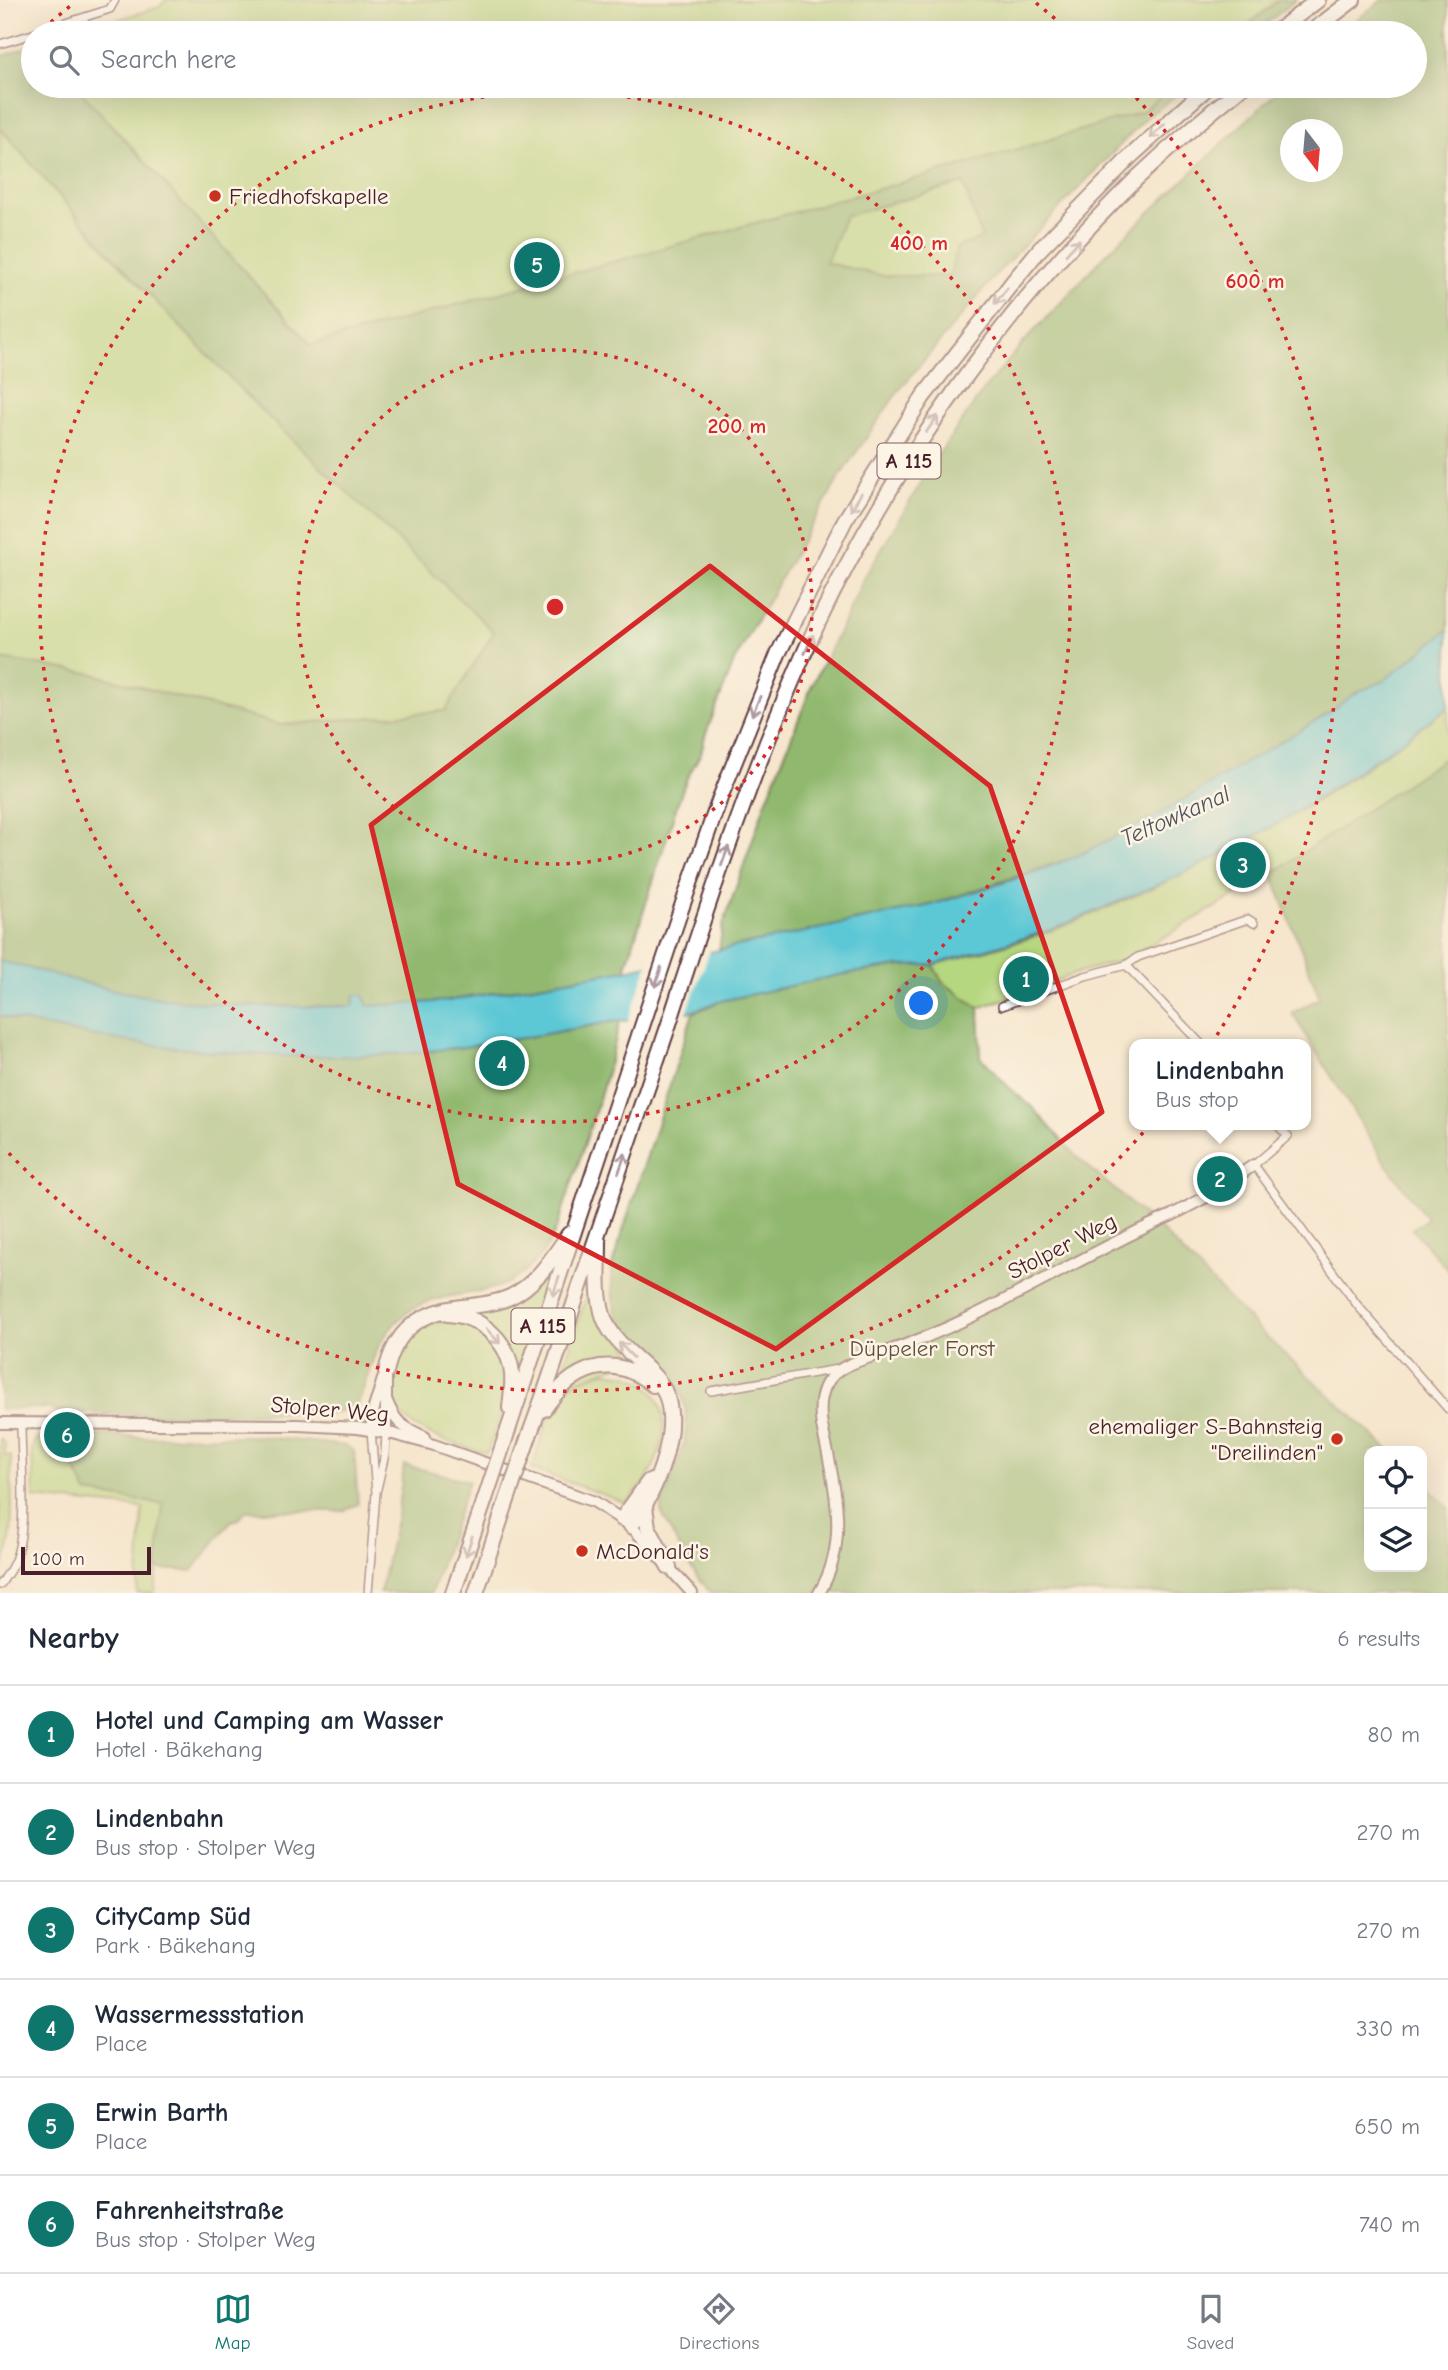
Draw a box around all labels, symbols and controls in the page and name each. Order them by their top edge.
search box [21,21,1427,98]
icon: search [45,41,83,79]
text: Search here [101,45,236,75]
north arrow [1280,119,1343,182]
one-way arrow [1149,122,1167,139]
place label: Friedhofskapelle [229,183,389,210]
marker: Friedhofskapelle [207,188,223,204]
text: 400 m [890,231,948,255]
one-way arrow [1065,238,1081,256]
pin: 5 [514,239,560,291]
text: 600 m [1225,269,1285,293]
one-way arrow [994,286,1009,305]
text: 200 m [708,414,766,438]
one-way arrow [925,415,939,435]
road number: A 115 [878,444,940,478]
one-way arrow [849,491,863,511]
centre of rings [543,595,567,619]
one-way arrow [803,634,816,655]
one-way arrow [749,695,762,716]
water label: Teltowkanal [1116,779,1235,853]
pin: 3 [1220,839,1266,891]
one-way arrow [720,845,733,867]
pin: 1 [1003,953,1049,1005]
one-way arrow [651,965,663,987]
your location [904,986,938,1020]
pin: 4 [479,1037,525,1089]
popup [1129,1039,1311,1130]
text: Lindenbahn [1156,1056,1284,1086]
text: Bus stop [1156,1086,1239,1113]
one-way arrow [617,1153,629,1175]
pin: 2 [1197,1153,1243,1205]
street label: Stolper Weg [1003,1208,1121,1285]
one-way arrow [549,1275,562,1297]
road number: A 115 [512,1308,574,1344]
one-way arrow [485,1327,502,1344]
park label: Düppeler Forst [850,1335,996,1362]
one-way arrow [617,1341,634,1358]
street label: Stolper Weg [270,1391,390,1428]
pin: 6 [44,1409,90,1461]
place label: ehemaliger S-Bahnsteig "Dreilinden" [1088,1413,1323,1466]
marker: ehemaliger S-Bahnsteig "Dreilinden" [1329,1431,1345,1447]
map controls [1364,1446,1427,1572]
button: locate [1364,1446,1427,1509]
button: layers [1364,1509,1427,1572]
one-way arrow [462,1535,475,1557]
place label: McDonald's [596,1538,709,1565]
marker: McDonald's [574,1543,590,1559]
scale bar [21,1544,150,1576]
text: 100 m [32,1548,85,1570]
text: Nearby [28,1621,119,1656]
text: 6 results [1337,1625,1420,1652]
text: Hotel und Camping am Wasser [95,1706,443,1736]
text: 1 [46,1721,56,1748]
text: 80 m [1367,1721,1420,1748]
text: Hotel · Bäkehang [95,1736,263,1763]
text: Lindenbahn [95,1804,224,1834]
text: 2 [45,1819,57,1846]
text: 270 m [1356,1819,1420,1846]
text: Bus stop · Stolper Weg [95,1834,316,1861]
text: CityCamp Süd [95,1902,251,1932]
text: 3 [45,1917,57,1944]
text: 270 m [1356,1917,1420,1944]
text: Park · Bäkehang [95,1932,256,1959]
text: Wassermessstation [95,2000,304,2030]
text: 4 [46,2015,56,2042]
text: 330 m [1356,2015,1420,2042]
text: Place [95,2030,147,2057]
text: Erwin Barth [95,2098,229,2128]
text: 5 [45,2113,57,2140]
text: 650 m [1354,2113,1420,2140]
text: Place [95,2128,147,2155]
text: Fahrenheitstraße [95,2196,284,2226]
text: 6 [45,2211,57,2238]
text: 740 m [1359,2211,1420,2238]
text: Bus stop · Stolper Weg [95,2226,316,2253]
tab: Map [214,2290,252,2354]
tab: Directions [679,2290,759,2354]
tab: Saved [1187,2290,1234,2354]

